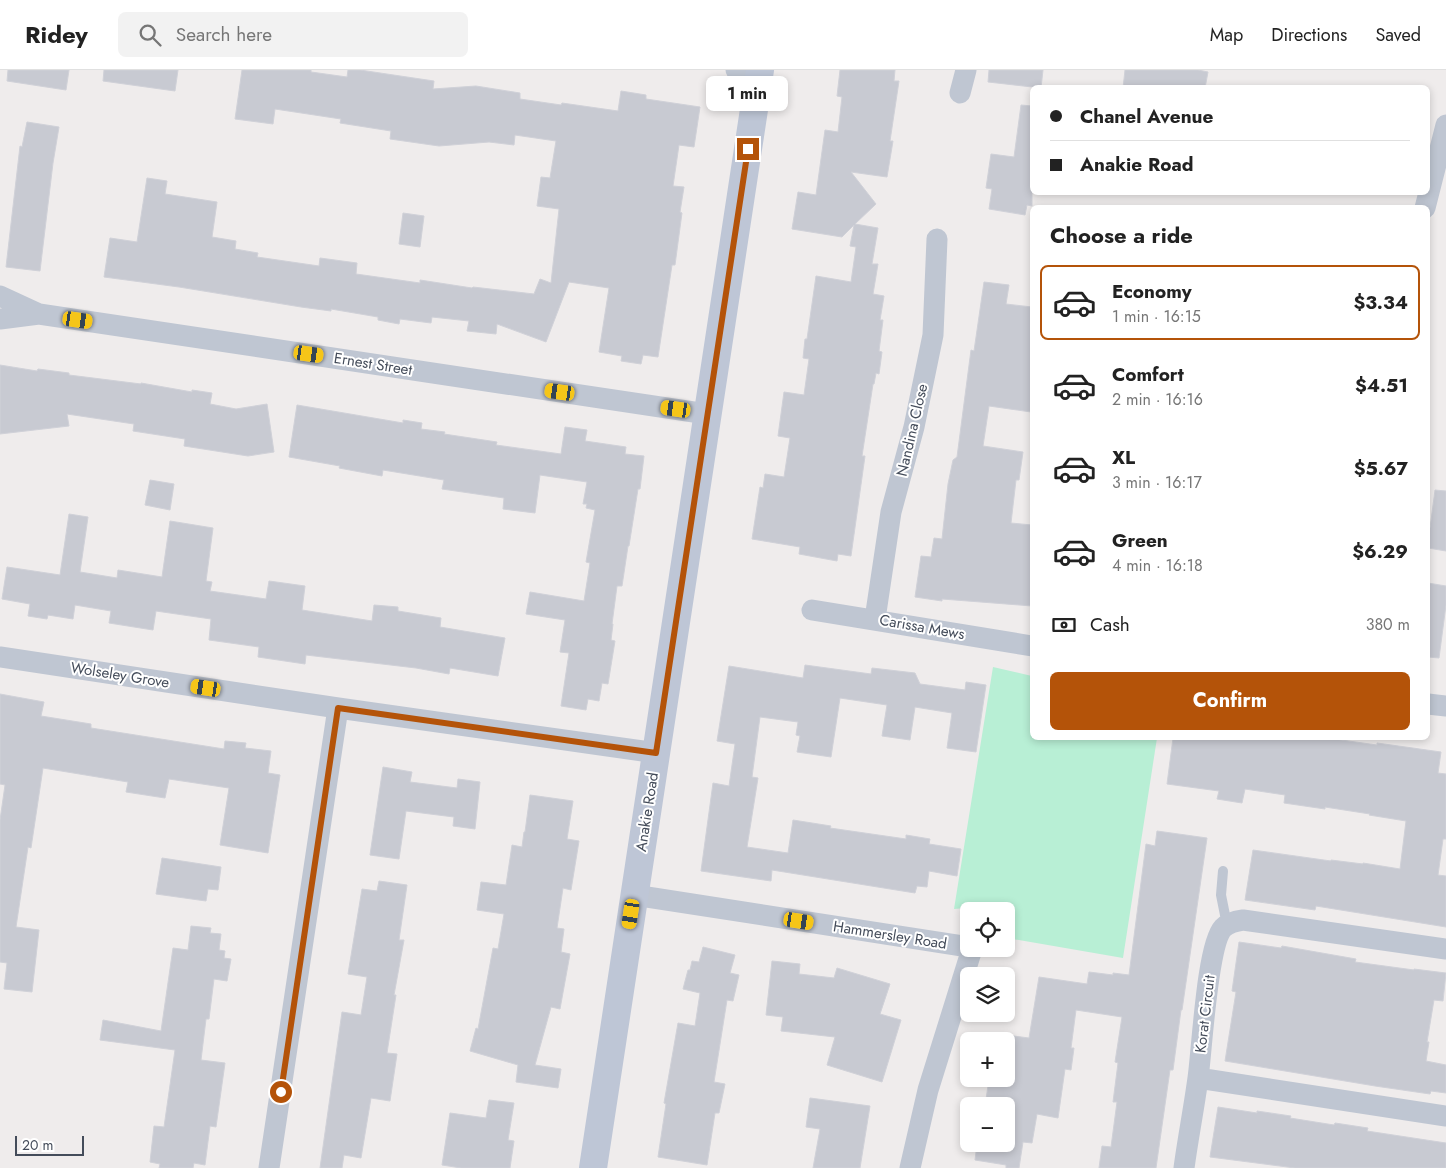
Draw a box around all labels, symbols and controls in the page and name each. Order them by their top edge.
search box [118,12,468,57]
text: Ridey [25,17,88,52]
icon: search [136,21,164,49]
text: Search here [176,21,272,48]
text: Map [1210,22,1243,48]
text: Directions [1271,22,1347,48]
text: Saved [1375,22,1421,48]
callout: 1 min [707,77,789,112]
text: 1 min [727,82,767,105]
text: Chanel Avenue [1080,103,1213,130]
route end [737,138,759,160]
text: Anakie Road [1080,151,1193,178]
text: Choose a ride [1050,219,1193,251]
text: Economy [1112,278,1192,305]
icon: car [1052,280,1097,325]
text: $3.34 [1353,289,1408,316]
text: 1 min · 16:15 [1112,305,1201,328]
car [62,310,93,330]
car [293,344,324,364]
street label: Ernest Street [332,347,414,381]
text: Comfort [1112,361,1184,388]
icon: car [1052,363,1097,408]
text: $4.51 [1355,372,1408,399]
street label: Nandina Close [891,381,933,478]
car [544,382,575,402]
text: 2 min · 16:16 [1112,388,1203,411]
car [660,399,691,419]
text: XL [1112,444,1135,471]
icon: car [1052,446,1097,491]
text: $5.67 [1354,455,1408,482]
text: 3 min · 16:17 [1112,471,1202,494]
text: Green [1112,527,1168,554]
icon: car [1052,529,1097,574]
text: $6.29 [1352,538,1408,565]
text: 4 min · 16:18 [1112,554,1203,577]
street label: Carissa Mews [878,609,966,645]
icon: cash [1050,611,1078,639]
text: Cash [1090,611,1130,638]
text: 380 m [1366,613,1410,636]
street label: Wolseley Grove [69,656,171,694]
button: Confirm [1050,672,1410,730]
car [190,678,221,698]
street label: Anakie Road [630,771,664,853]
car [621,898,640,930]
map controls [960,902,1015,1152]
button: locate [960,902,1015,957]
car [783,911,814,931]
street label: Hammersley Road [832,915,948,955]
button: layers [960,967,1015,1022]
street label: Korat Circuit [1189,973,1221,1054]
button: + [960,1032,1015,1087]
route start [270,1081,292,1103]
button: − [960,1097,1015,1152]
scale bar [15,1133,84,1156]
text: 20 m [22,1135,54,1155]

